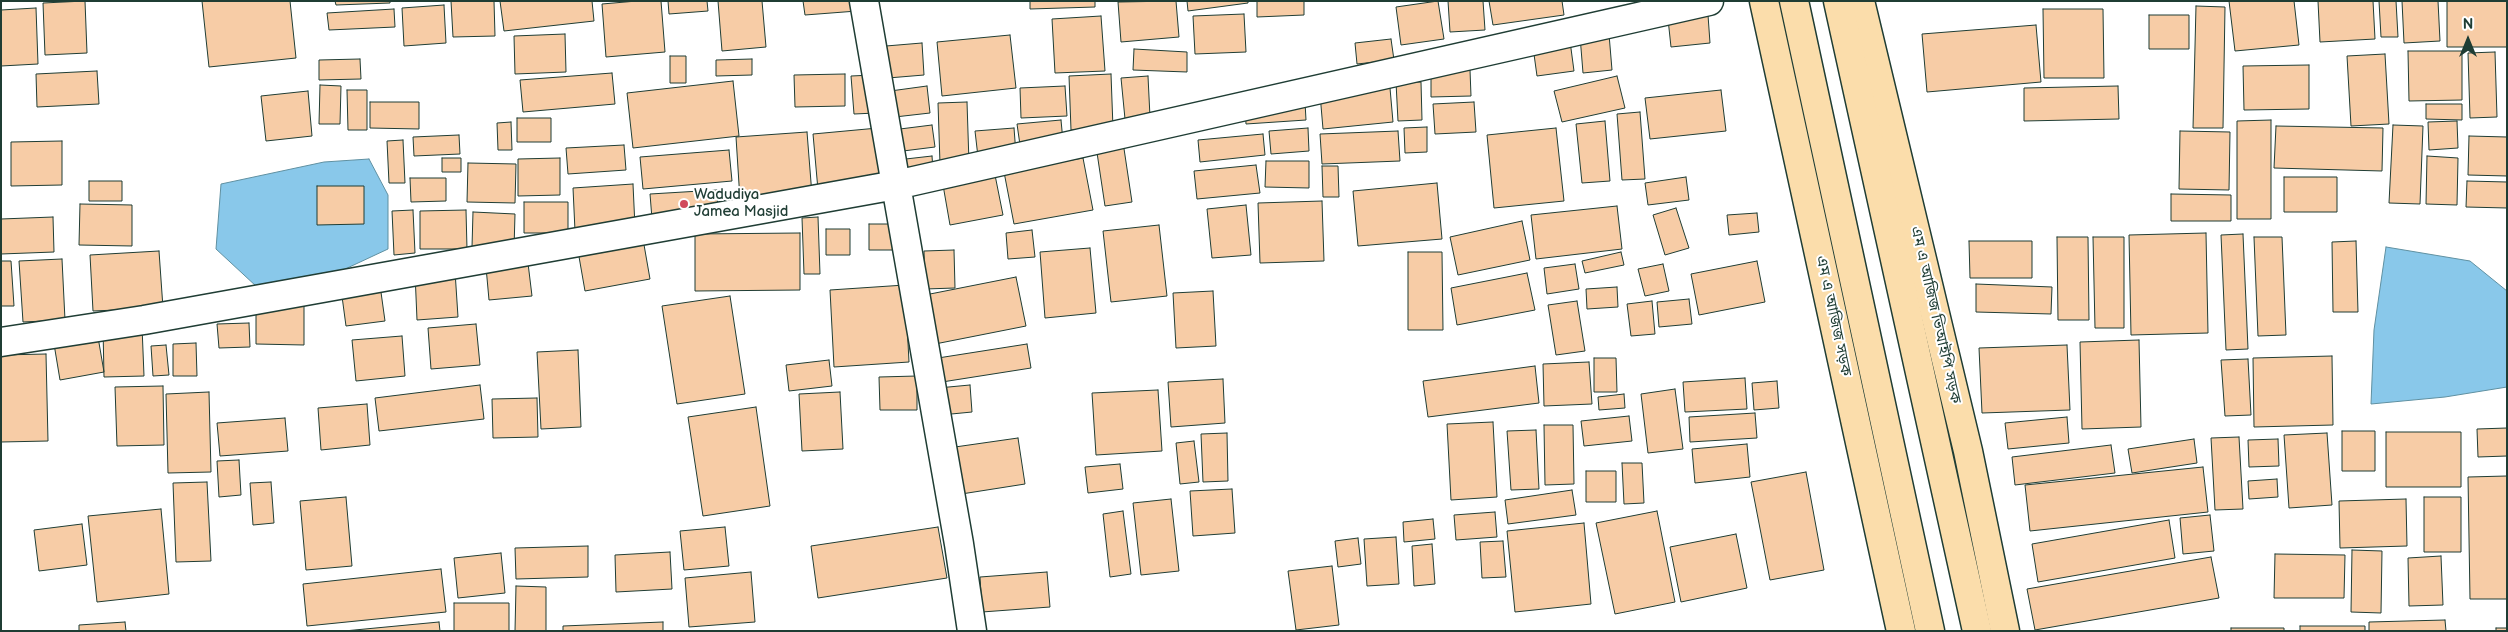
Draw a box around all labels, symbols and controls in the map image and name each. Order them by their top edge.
north arrow [2443,15,2493,65]
text: N [2463,16,2473,33]
place label: Wadudiya Jamea Masjid [694,186,788,221]
marker: Wadudiya Jamea Masjid [678,198,690,210]
street label: এম এ আজিজ ভিআইপি সড়ক [1906,225,1964,405]
street label: এম এ আজিজ সড়ক [1811,254,1855,378]

